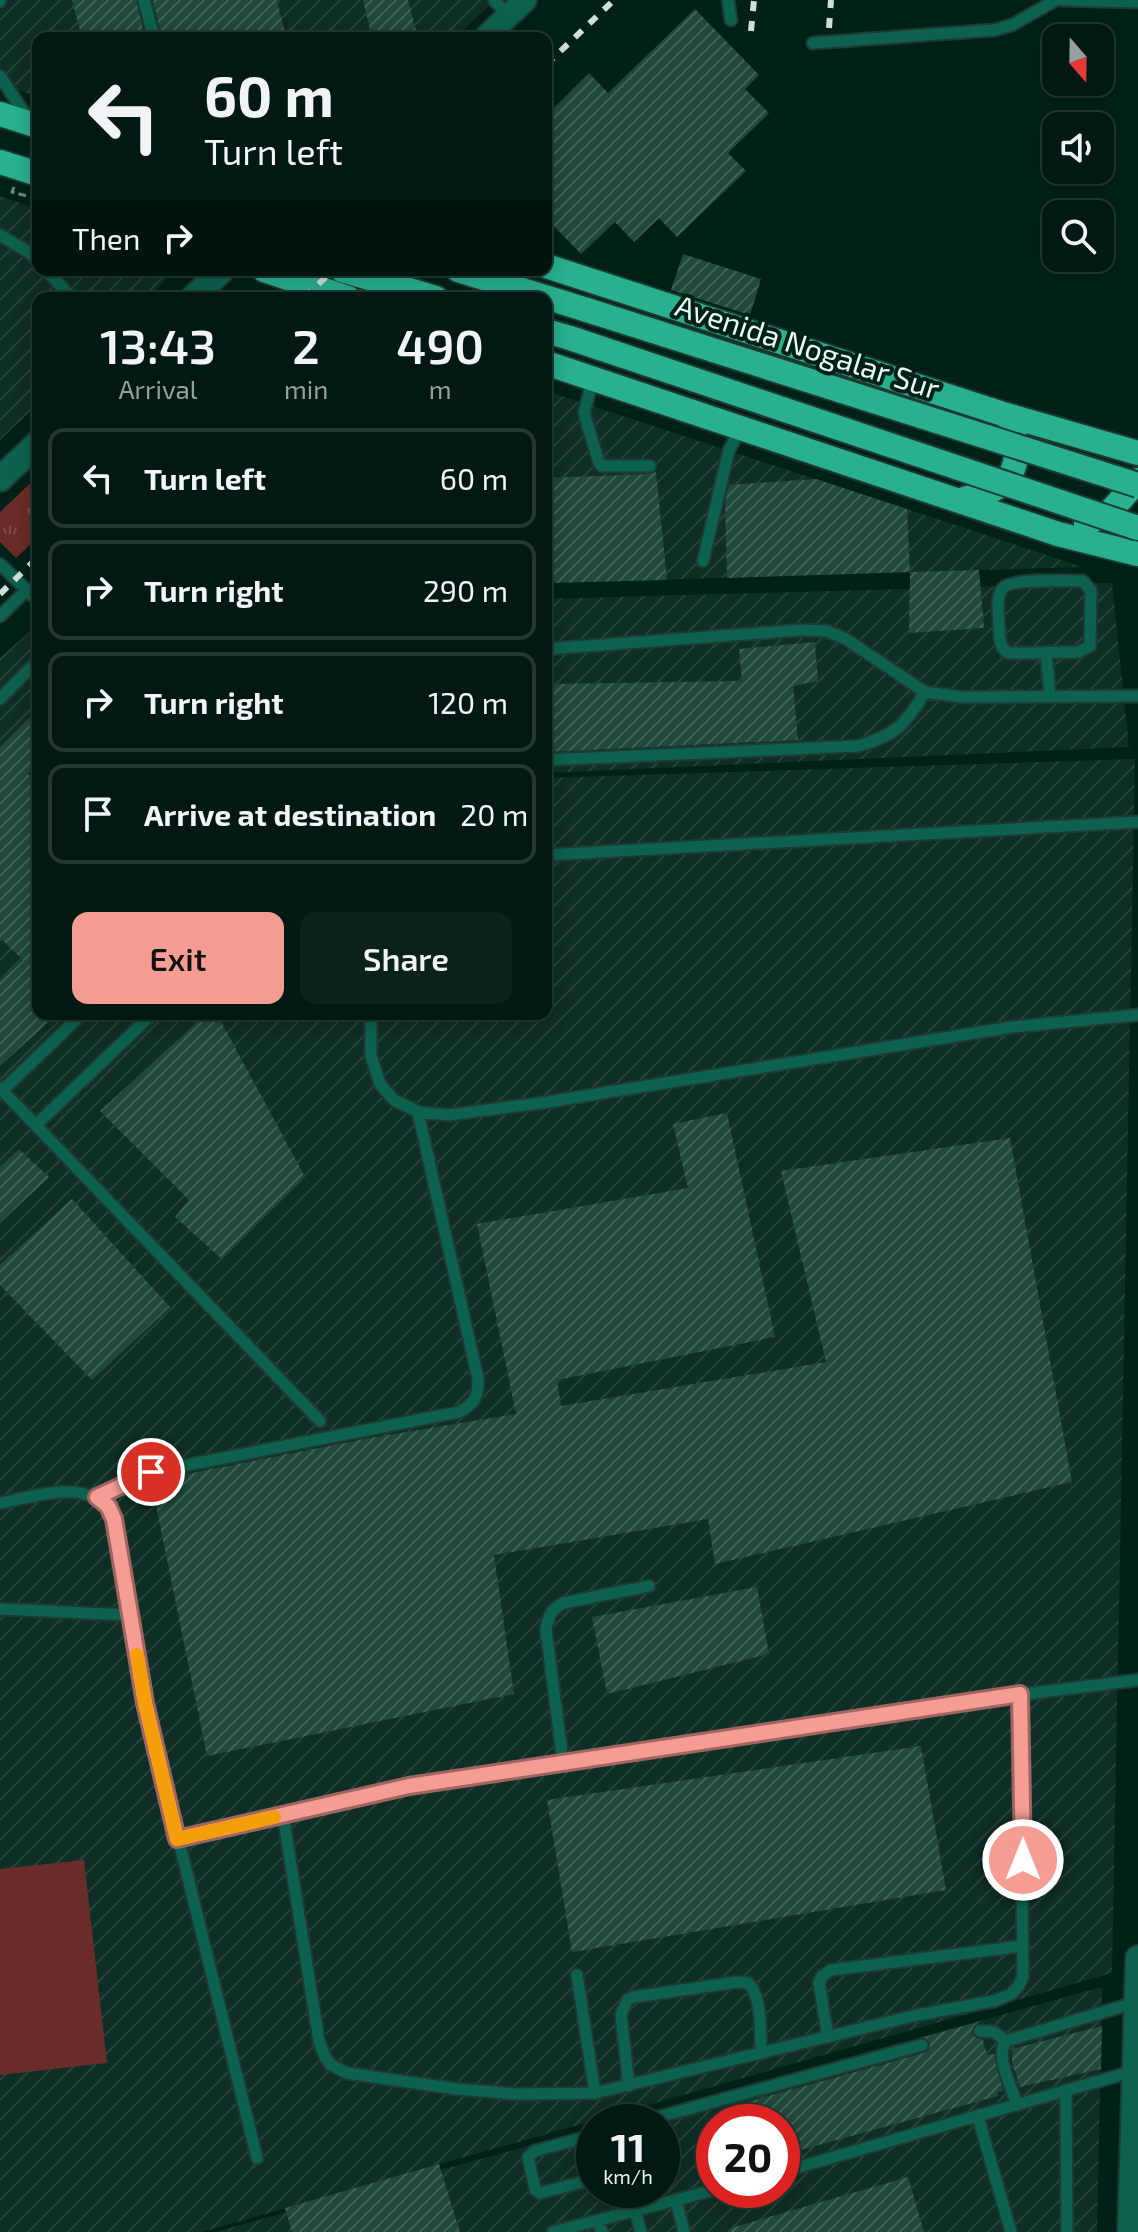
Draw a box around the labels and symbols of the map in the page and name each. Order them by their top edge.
north arrow [1042,24,1114,96]
street label: Avenida Nogalar Sur [671,286,945,406]
pin [117,1438,185,1506]
position arrow [981,1818,1065,1902]
speed limit sign: 20 [696,2104,800,2208]

